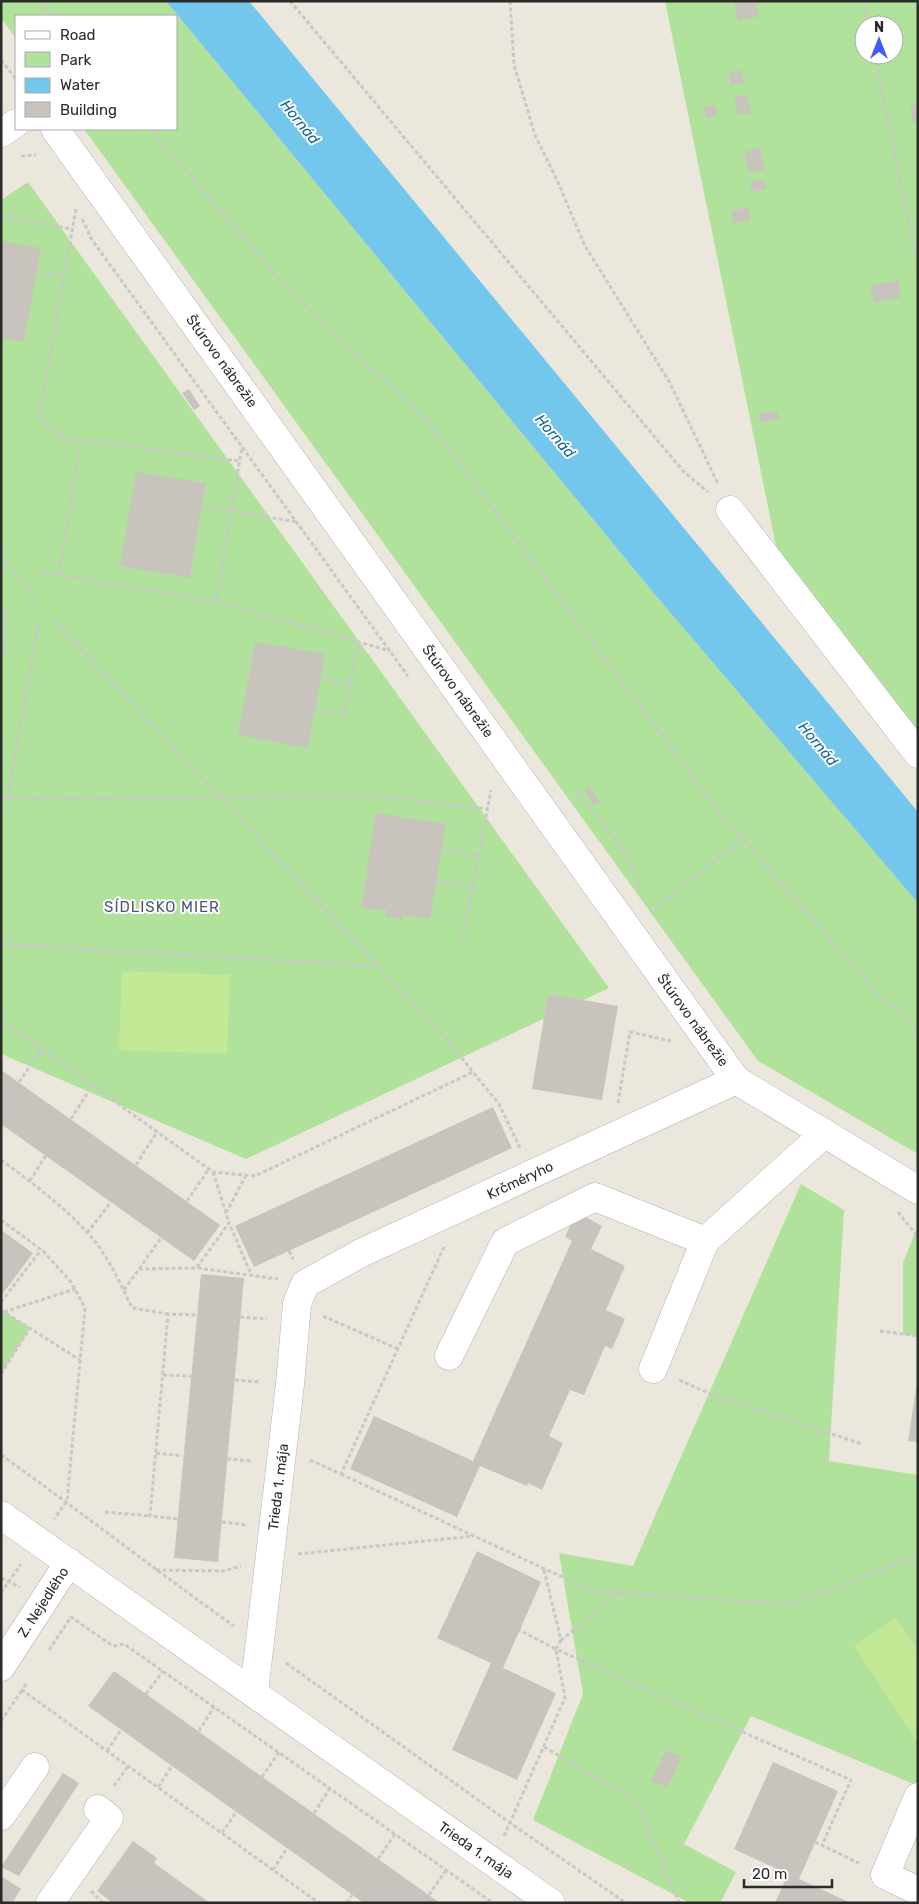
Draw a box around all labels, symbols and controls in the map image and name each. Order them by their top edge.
legend [15,15,178,130]
north arrow [854,15,904,65]
text: N [874,19,884,36]
text: Road [60,26,96,44]
text: Park [60,51,91,69]
text: Water [60,76,100,94]
water label: Hornád [277,96,324,149]
text: Building [60,101,117,119]
street label: Štúrovo nábrežie [182,311,262,411]
water label: Hornád [531,411,580,462]
street label: Štúrovo nábrežie [418,641,498,741]
water label: Hornád [794,718,842,770]
district label: SÍDLISKO MIER [104,898,220,916]
street label: Štúrovo nábrežie [653,970,733,1070]
street label: Krčméryho [484,1158,556,1203]
street label: Trieda 1. mája [265,1443,292,1532]
street label: Z. Nejedlého [14,1564,72,1641]
street label: Trieda 1. mája [435,1818,516,1882]
scale bar [744,1856,832,1888]
text: 20 m [752,1865,787,1883]

